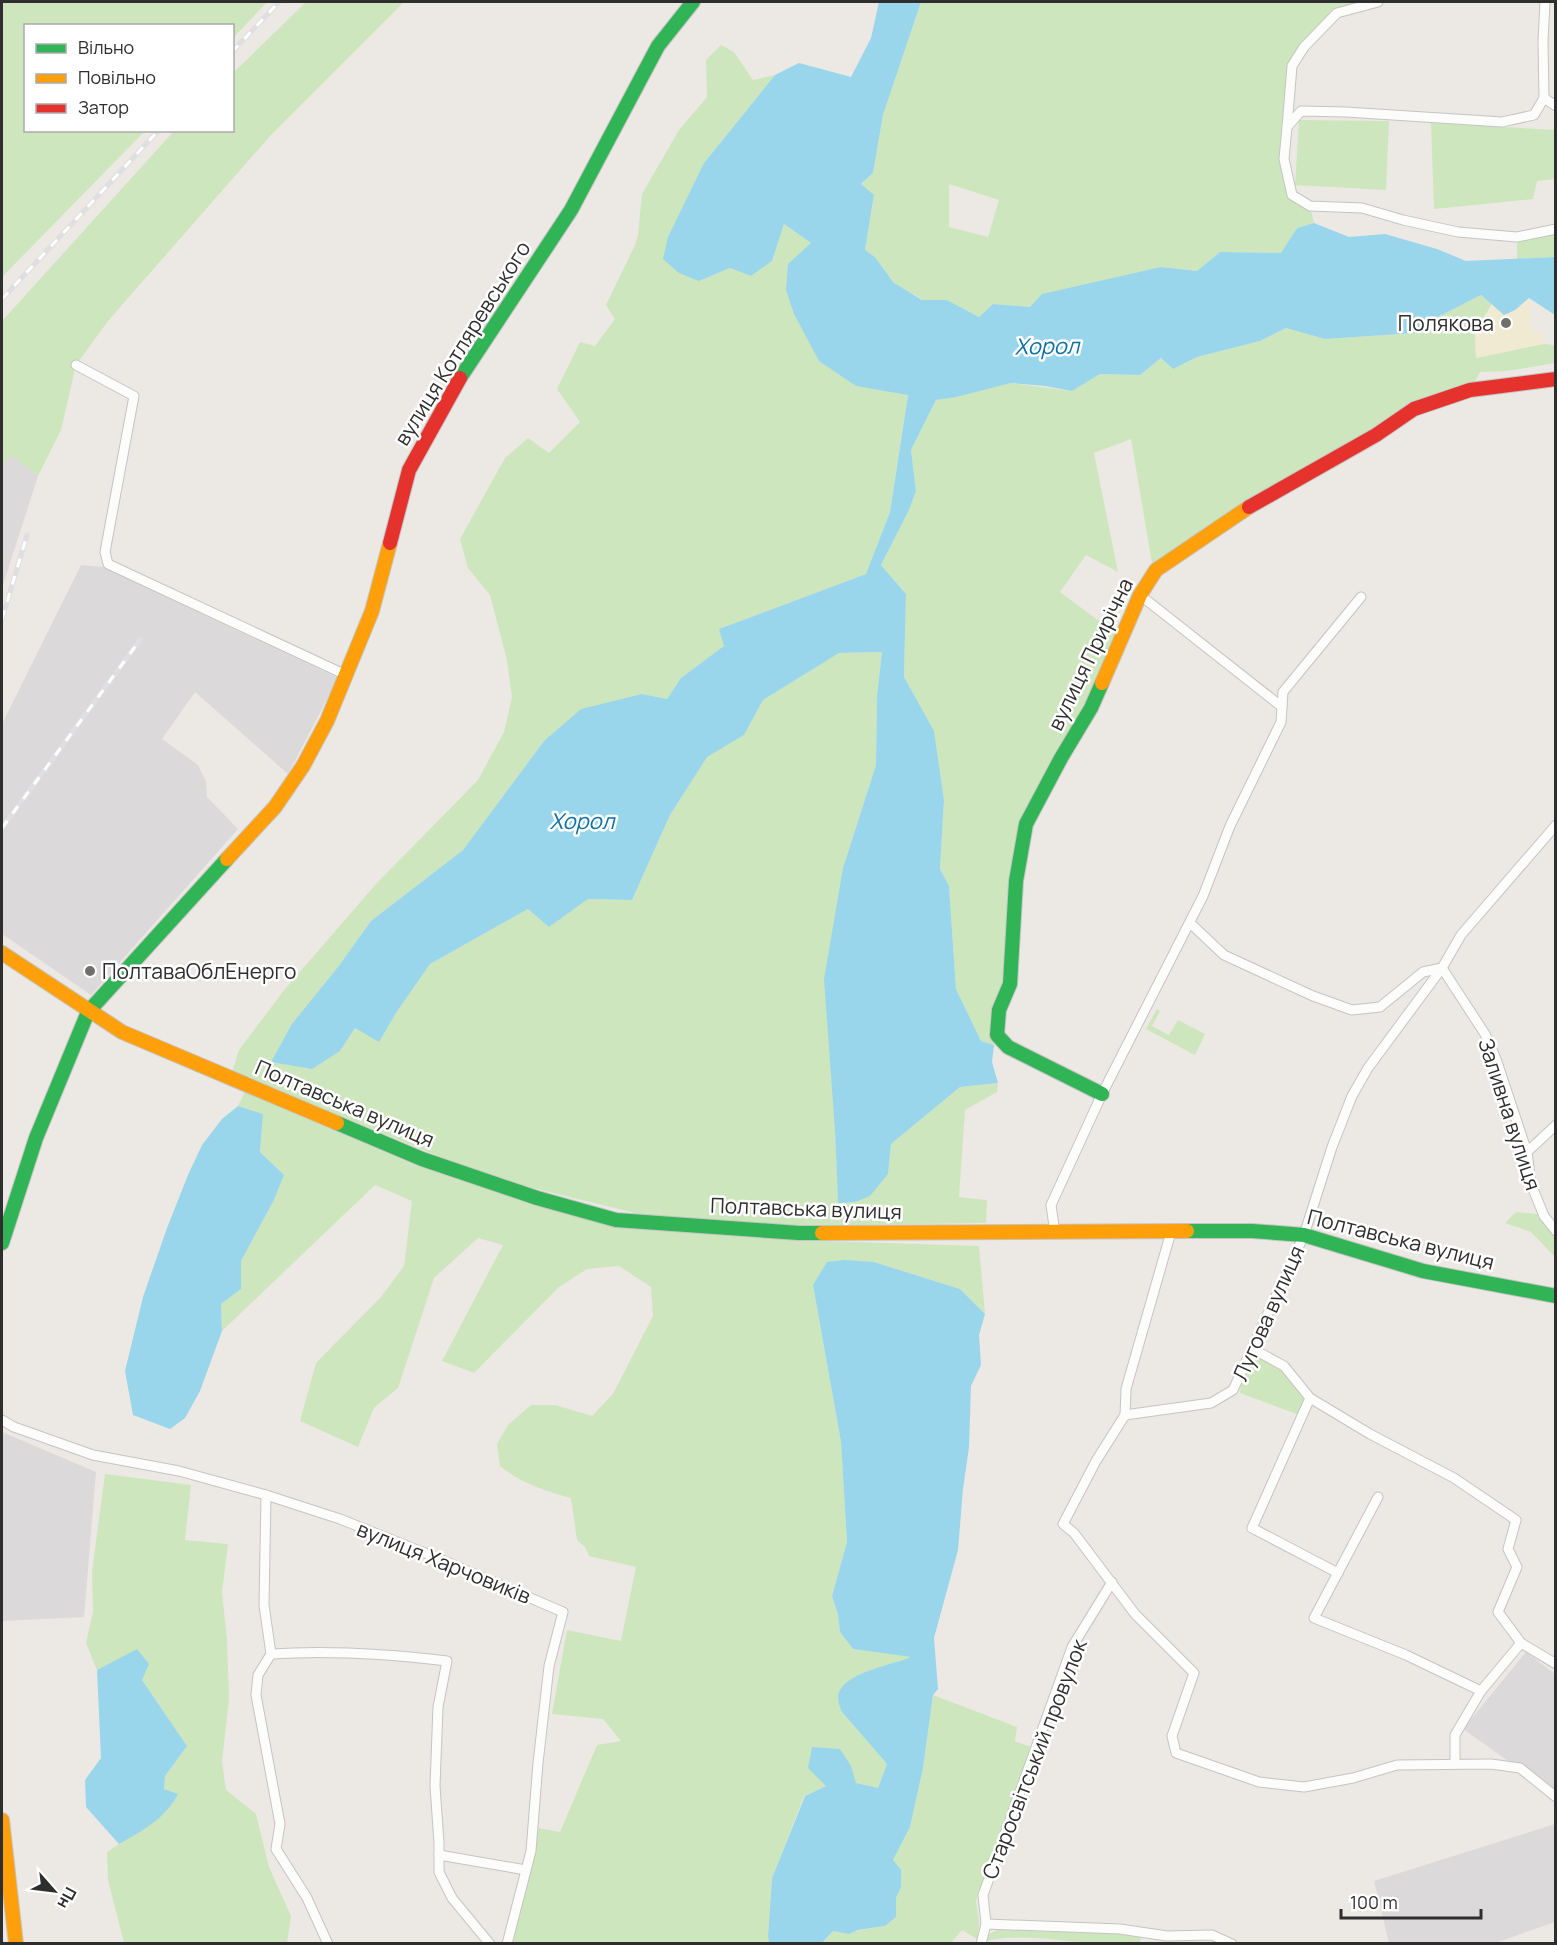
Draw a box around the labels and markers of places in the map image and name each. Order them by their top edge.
place label: Полякова [1398,309,1494,337]
marker: Полякова [1499,316,1513,330]
place label: ПолтаваОблЕнерго [102,957,296,985]
marker: ПолтаваОблЕнерго [83,964,97,978]

